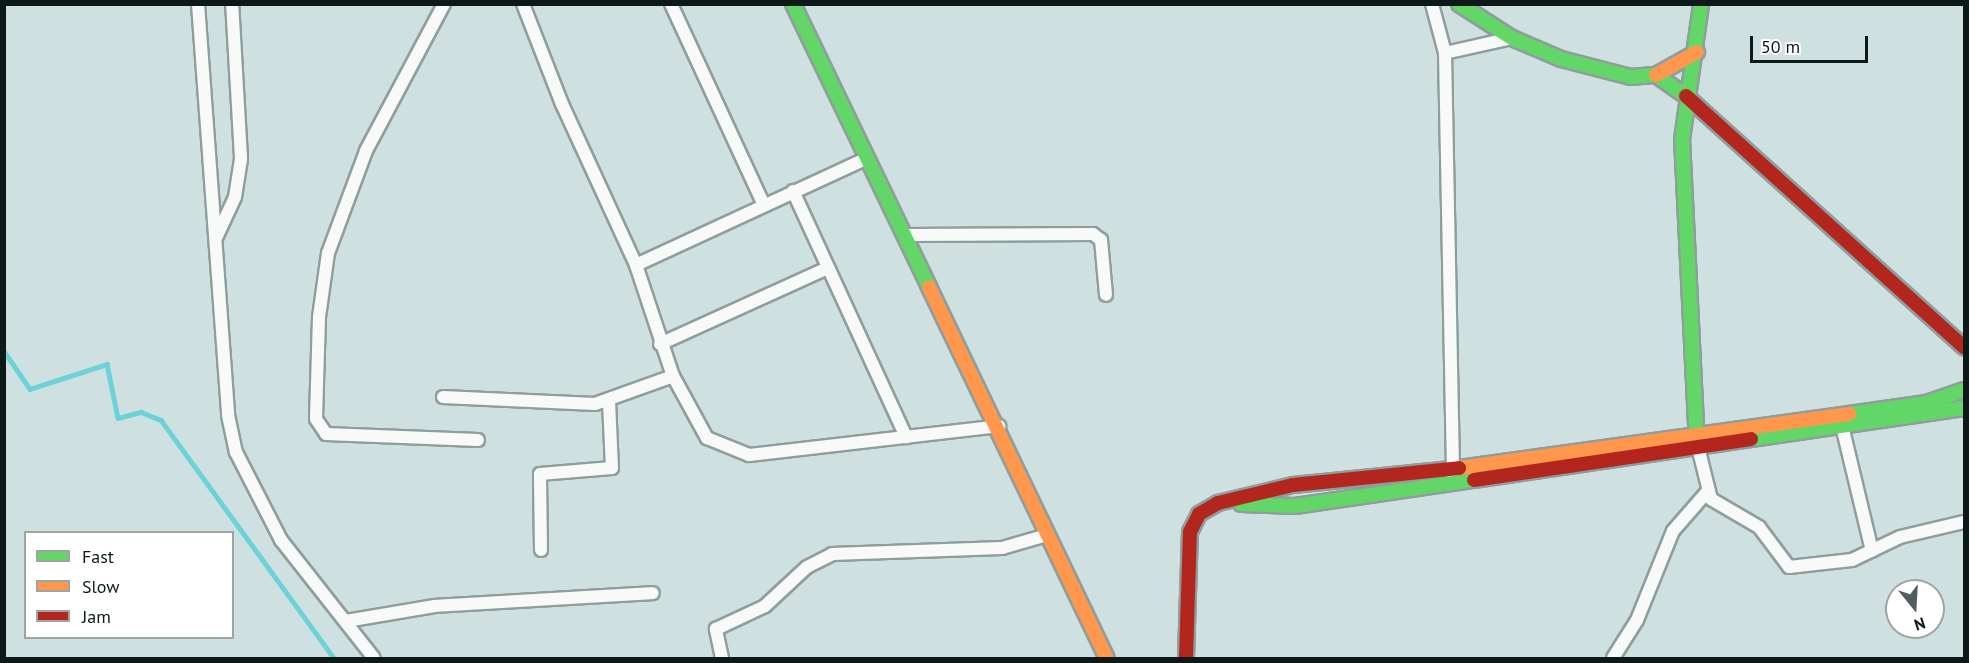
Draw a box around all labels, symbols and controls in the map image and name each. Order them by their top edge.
scale bar [1753,24,1872,62]
text: 50 m [1761,35,1800,58]
legend [24,531,234,639]
text: Fast [82,545,114,568]
text: Slow [82,575,120,598]
north arrow [1885,579,1945,639]
text: Jam [82,605,111,628]
text: N [1912,613,1928,635]

